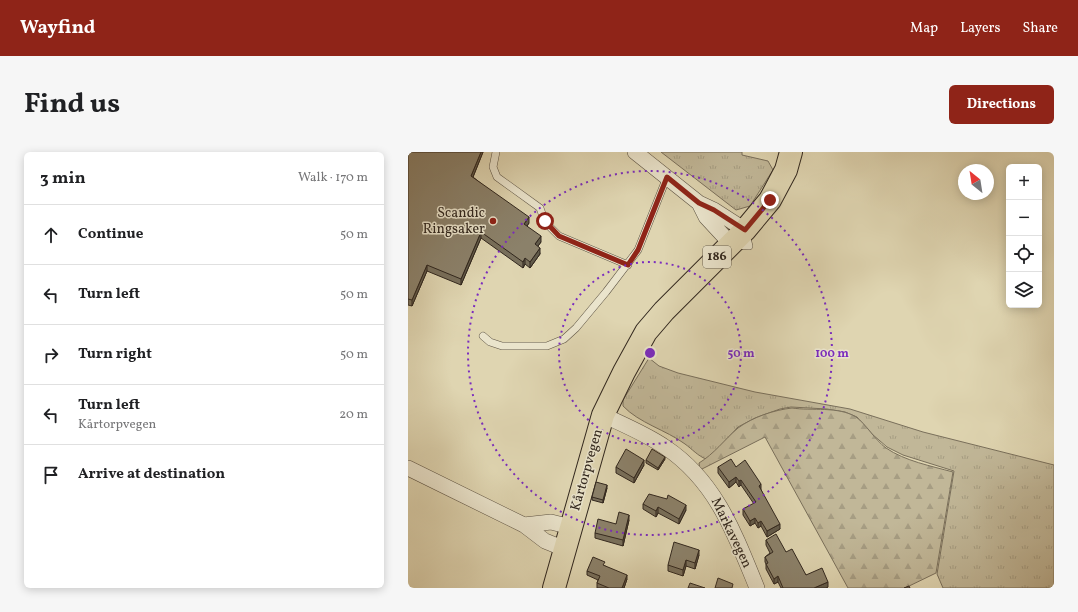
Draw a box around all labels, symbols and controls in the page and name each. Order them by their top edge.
text: Wayfind [20,15,95,41]
text: Map [910,19,938,38]
text: Layers [960,19,1000,38]
text: Share [1022,19,1058,38]
text: Find us [24,85,120,124]
button: Directions [949,85,1054,124]
north arrow [958,164,994,200]
map controls [1006,164,1042,308]
button: + [1006,164,1042,200]
text: 3 min [40,167,86,190]
text: Walk · 170 m [298,169,368,187]
route end [761,191,779,209]
button: − [1006,200,1042,236]
place label: Scandic Ringsaker [423,204,485,239]
route start [536,212,554,230]
marker: Scandic Ringsaker [488,216,498,226]
icon: ahead [40,224,62,246]
text: Continue [78,224,143,245]
text: 50 m [340,226,368,244]
button: locate [1006,236,1042,272]
road number: 186 [703,246,731,268]
button: layers [1006,272,1042,308]
icon: left [40,284,62,306]
text: Turn left [78,284,140,305]
text: 50 m [340,286,368,304]
icon: right [40,344,62,366]
text: Turn right [78,344,152,365]
text: 50 m [340,346,368,364]
centre of rings [643,346,657,360]
text: 50 m [727,346,755,362]
text: 100 m [815,346,849,362]
text: Turn left [78,395,140,416]
icon: left [40,404,62,426]
text: 20 m [339,406,368,424]
text: Kårtorpvegen [78,416,156,434]
street label: Kårtorpvegen [566,427,608,513]
icon: arrive [40,464,62,486]
text: Arrive at destination [78,464,225,485]
street label: Markavegen [706,495,756,571]

